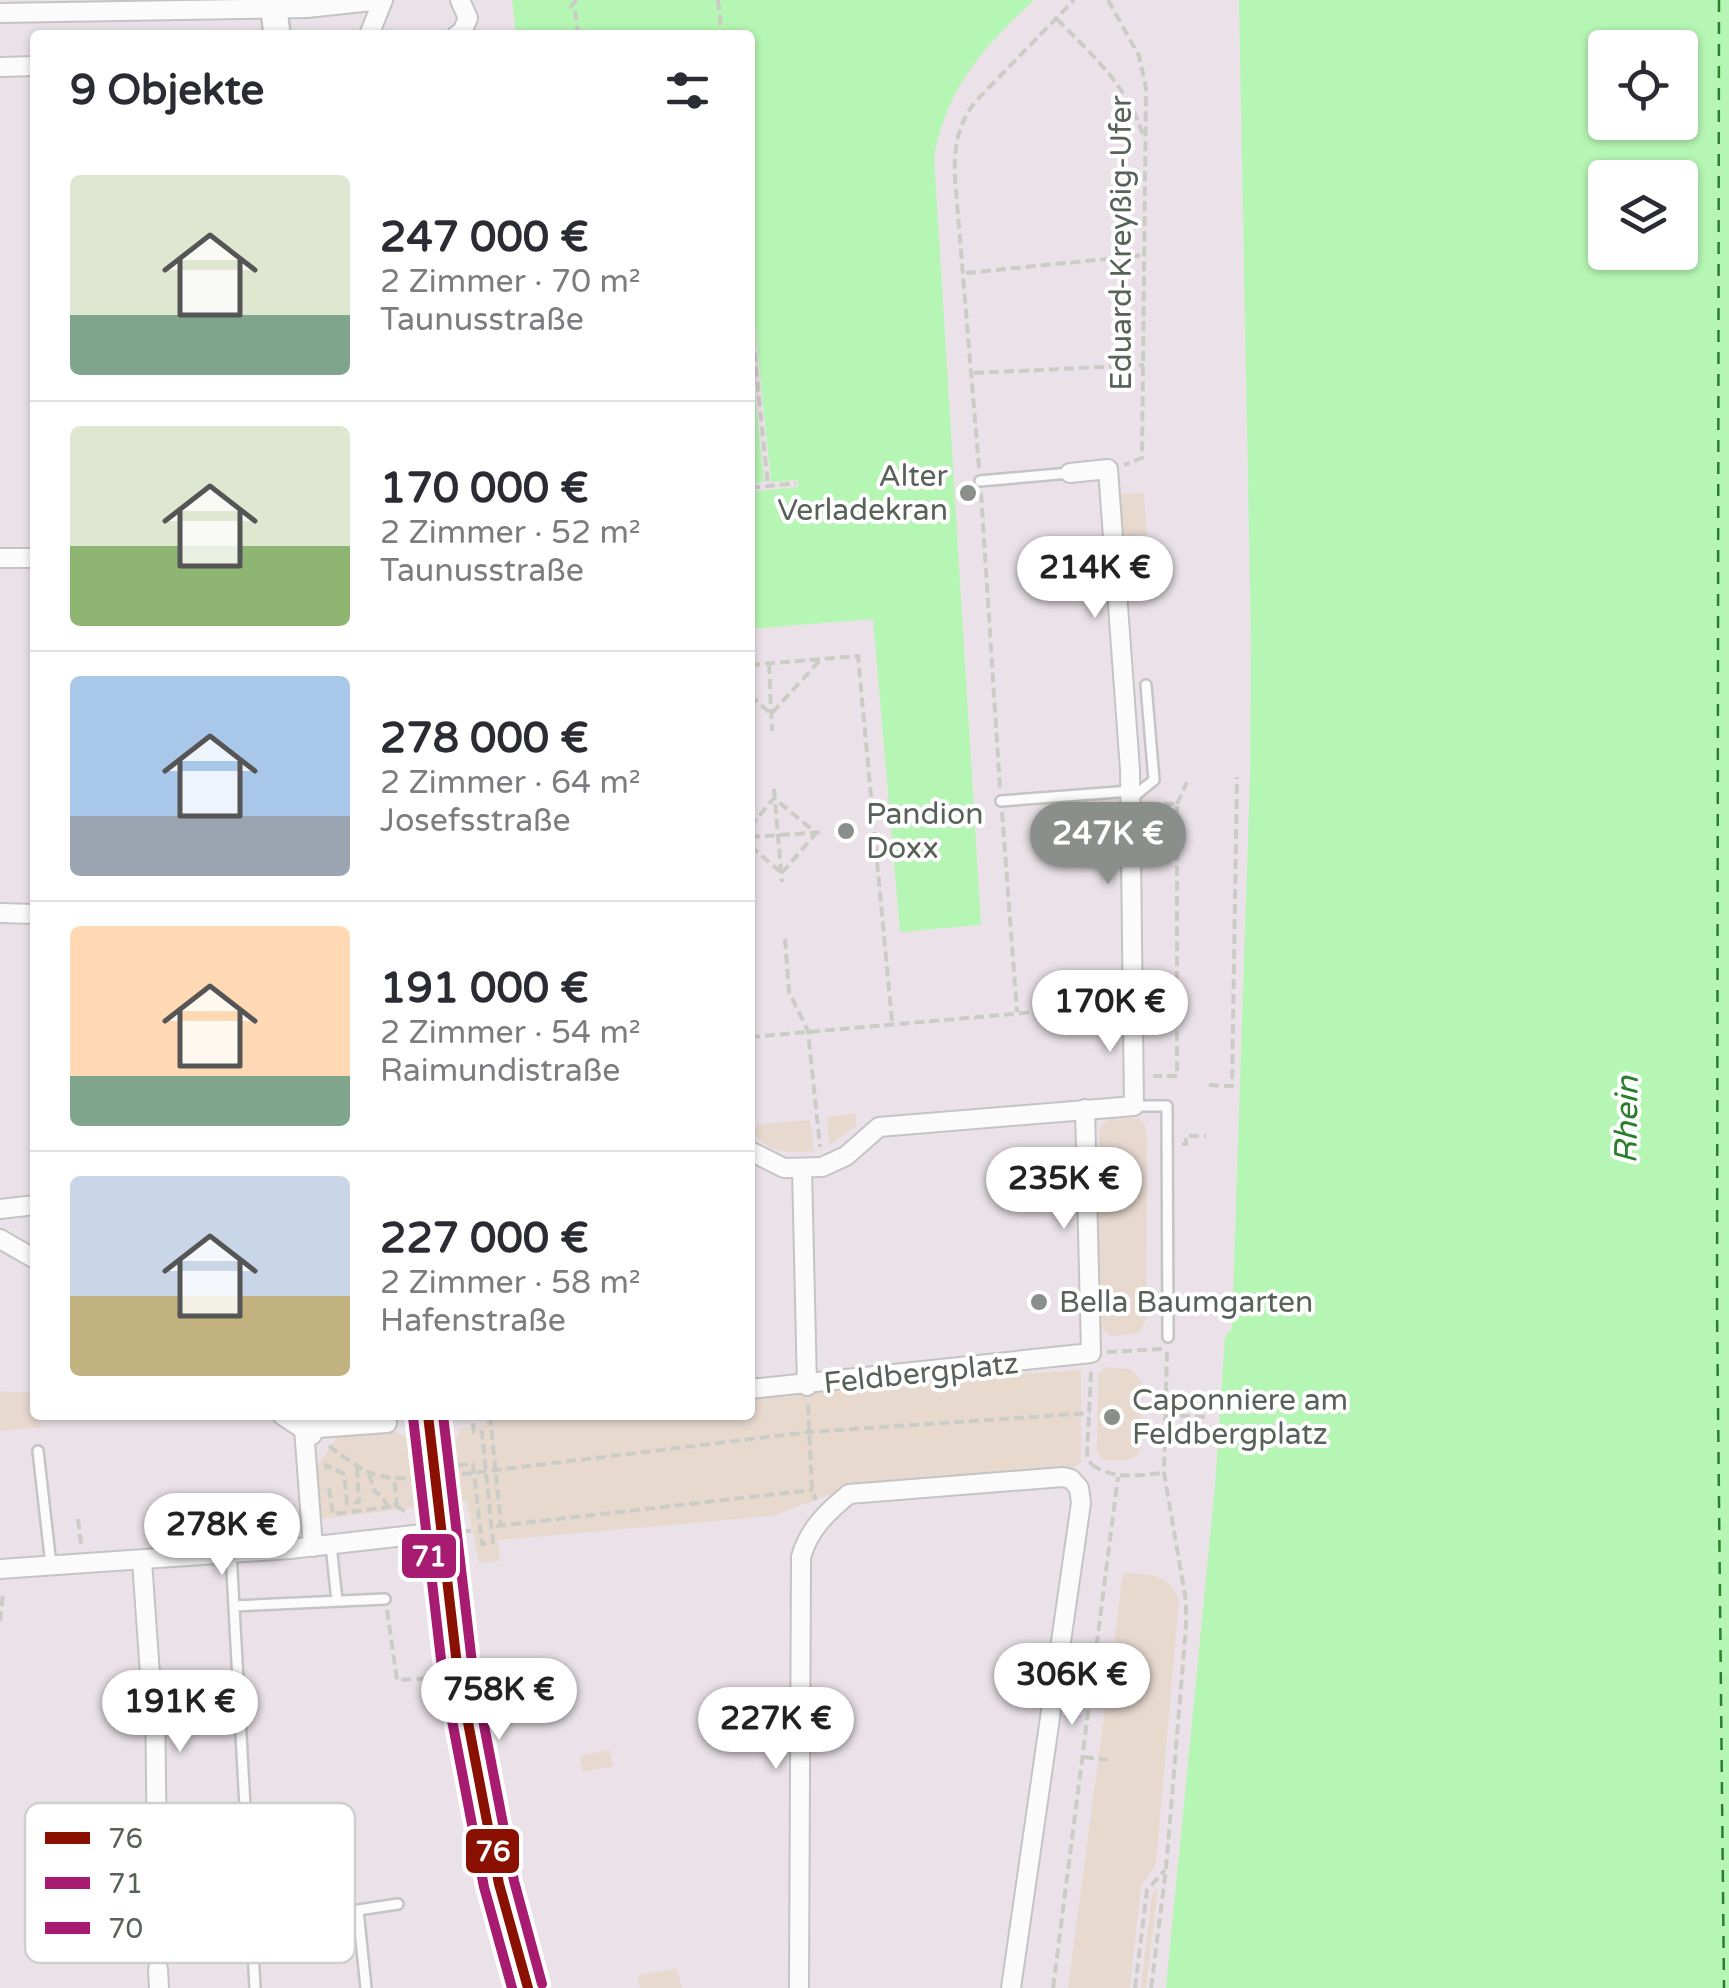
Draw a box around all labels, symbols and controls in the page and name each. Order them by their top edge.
map controls [1588,30,1698,270]
button: locate [1588,30,1698,140]
icon: filters [660,63,715,118]
text: 9 Objekte [70,65,264,116]
street label: Eduard-Kreyßig-Ufer [1103,95,1140,391]
button: layers [1588,160,1698,270]
text: 247 000 € [380,212,589,263]
icon: home [150,215,270,335]
text: 2 Zimmer · 70 m² [380,263,641,301]
text: Taunusstraße [380,301,584,339]
place label: Alter Verladekran [777,458,949,529]
text: 170 000 € [380,463,589,514]
icon: home [150,466,270,586]
marker: Alter Verladekran [957,482,979,504]
text: 2 Zimmer · 52 m² [380,514,641,552]
pin: 214K € [1014,536,1176,621]
text: 214K € [1039,549,1151,587]
text: Taunusstraße [380,552,584,590]
text: 278 000 € [380,713,589,764]
icon: home [150,716,270,836]
text: 2 Zimmer · 64 m² [380,764,641,802]
place label: Pandion Doxx [866,796,983,867]
text: Josefsstraße [380,802,571,840]
pin: 247K € [1027,802,1189,887]
text: 247K € [1052,815,1164,853]
marker: Pandion Doxx [835,820,857,842]
text: 191 000 € [380,963,589,1014]
icon: home [150,966,270,1086]
pin: 170K € [1029,970,1191,1055]
text: 170K € [1054,983,1166,1021]
text: 2 Zimmer · 54 m² [380,1014,641,1052]
text: Raimundistraße [380,1052,620,1090]
water label: Rhein [1607,1074,1647,1164]
pin: 235K € [983,1147,1145,1232]
text: 235K € [1008,1160,1120,1198]
text: 227 000 € [380,1213,589,1264]
icon: home [150,1216,270,1336]
text: 2 Zimmer · 58 m² [380,1264,641,1302]
place label: Bella Baumgarten [1059,1284,1313,1321]
marker: Bella Baumgarten [1028,1291,1050,1313]
text: Hafenstraße [380,1302,566,1340]
street label: Feldbergplatz [822,1345,1020,1402]
place label: Caponniere am Feldbergplatz [1132,1382,1348,1453]
marker: Caponniere am Feldbergplatz [1101,1406,1123,1428]
pin: 278K € [141,1493,303,1578]
text: 278K € [166,1506,278,1544]
line badge: 71 [400,1532,458,1580]
text: 71 [411,1540,447,1574]
pin: 306K € [991,1643,1153,1728]
text: 306K € [1016,1656,1128,1694]
pin: 758K € [418,1658,580,1743]
pin: 191K € [99,1670,261,1755]
text: 758K € [443,1671,555,1709]
text: 191K € [124,1683,236,1721]
pin: 227K € [695,1687,857,1772]
text: 227K € [720,1700,832,1738]
legend [25,1803,355,1963]
text: 76 [108,1822,143,1856]
line badge: 76 [464,1827,521,1875]
text: 76 [475,1835,511,1869]
text: 71 [108,1867,143,1901]
text: 70 [108,1912,143,1946]

